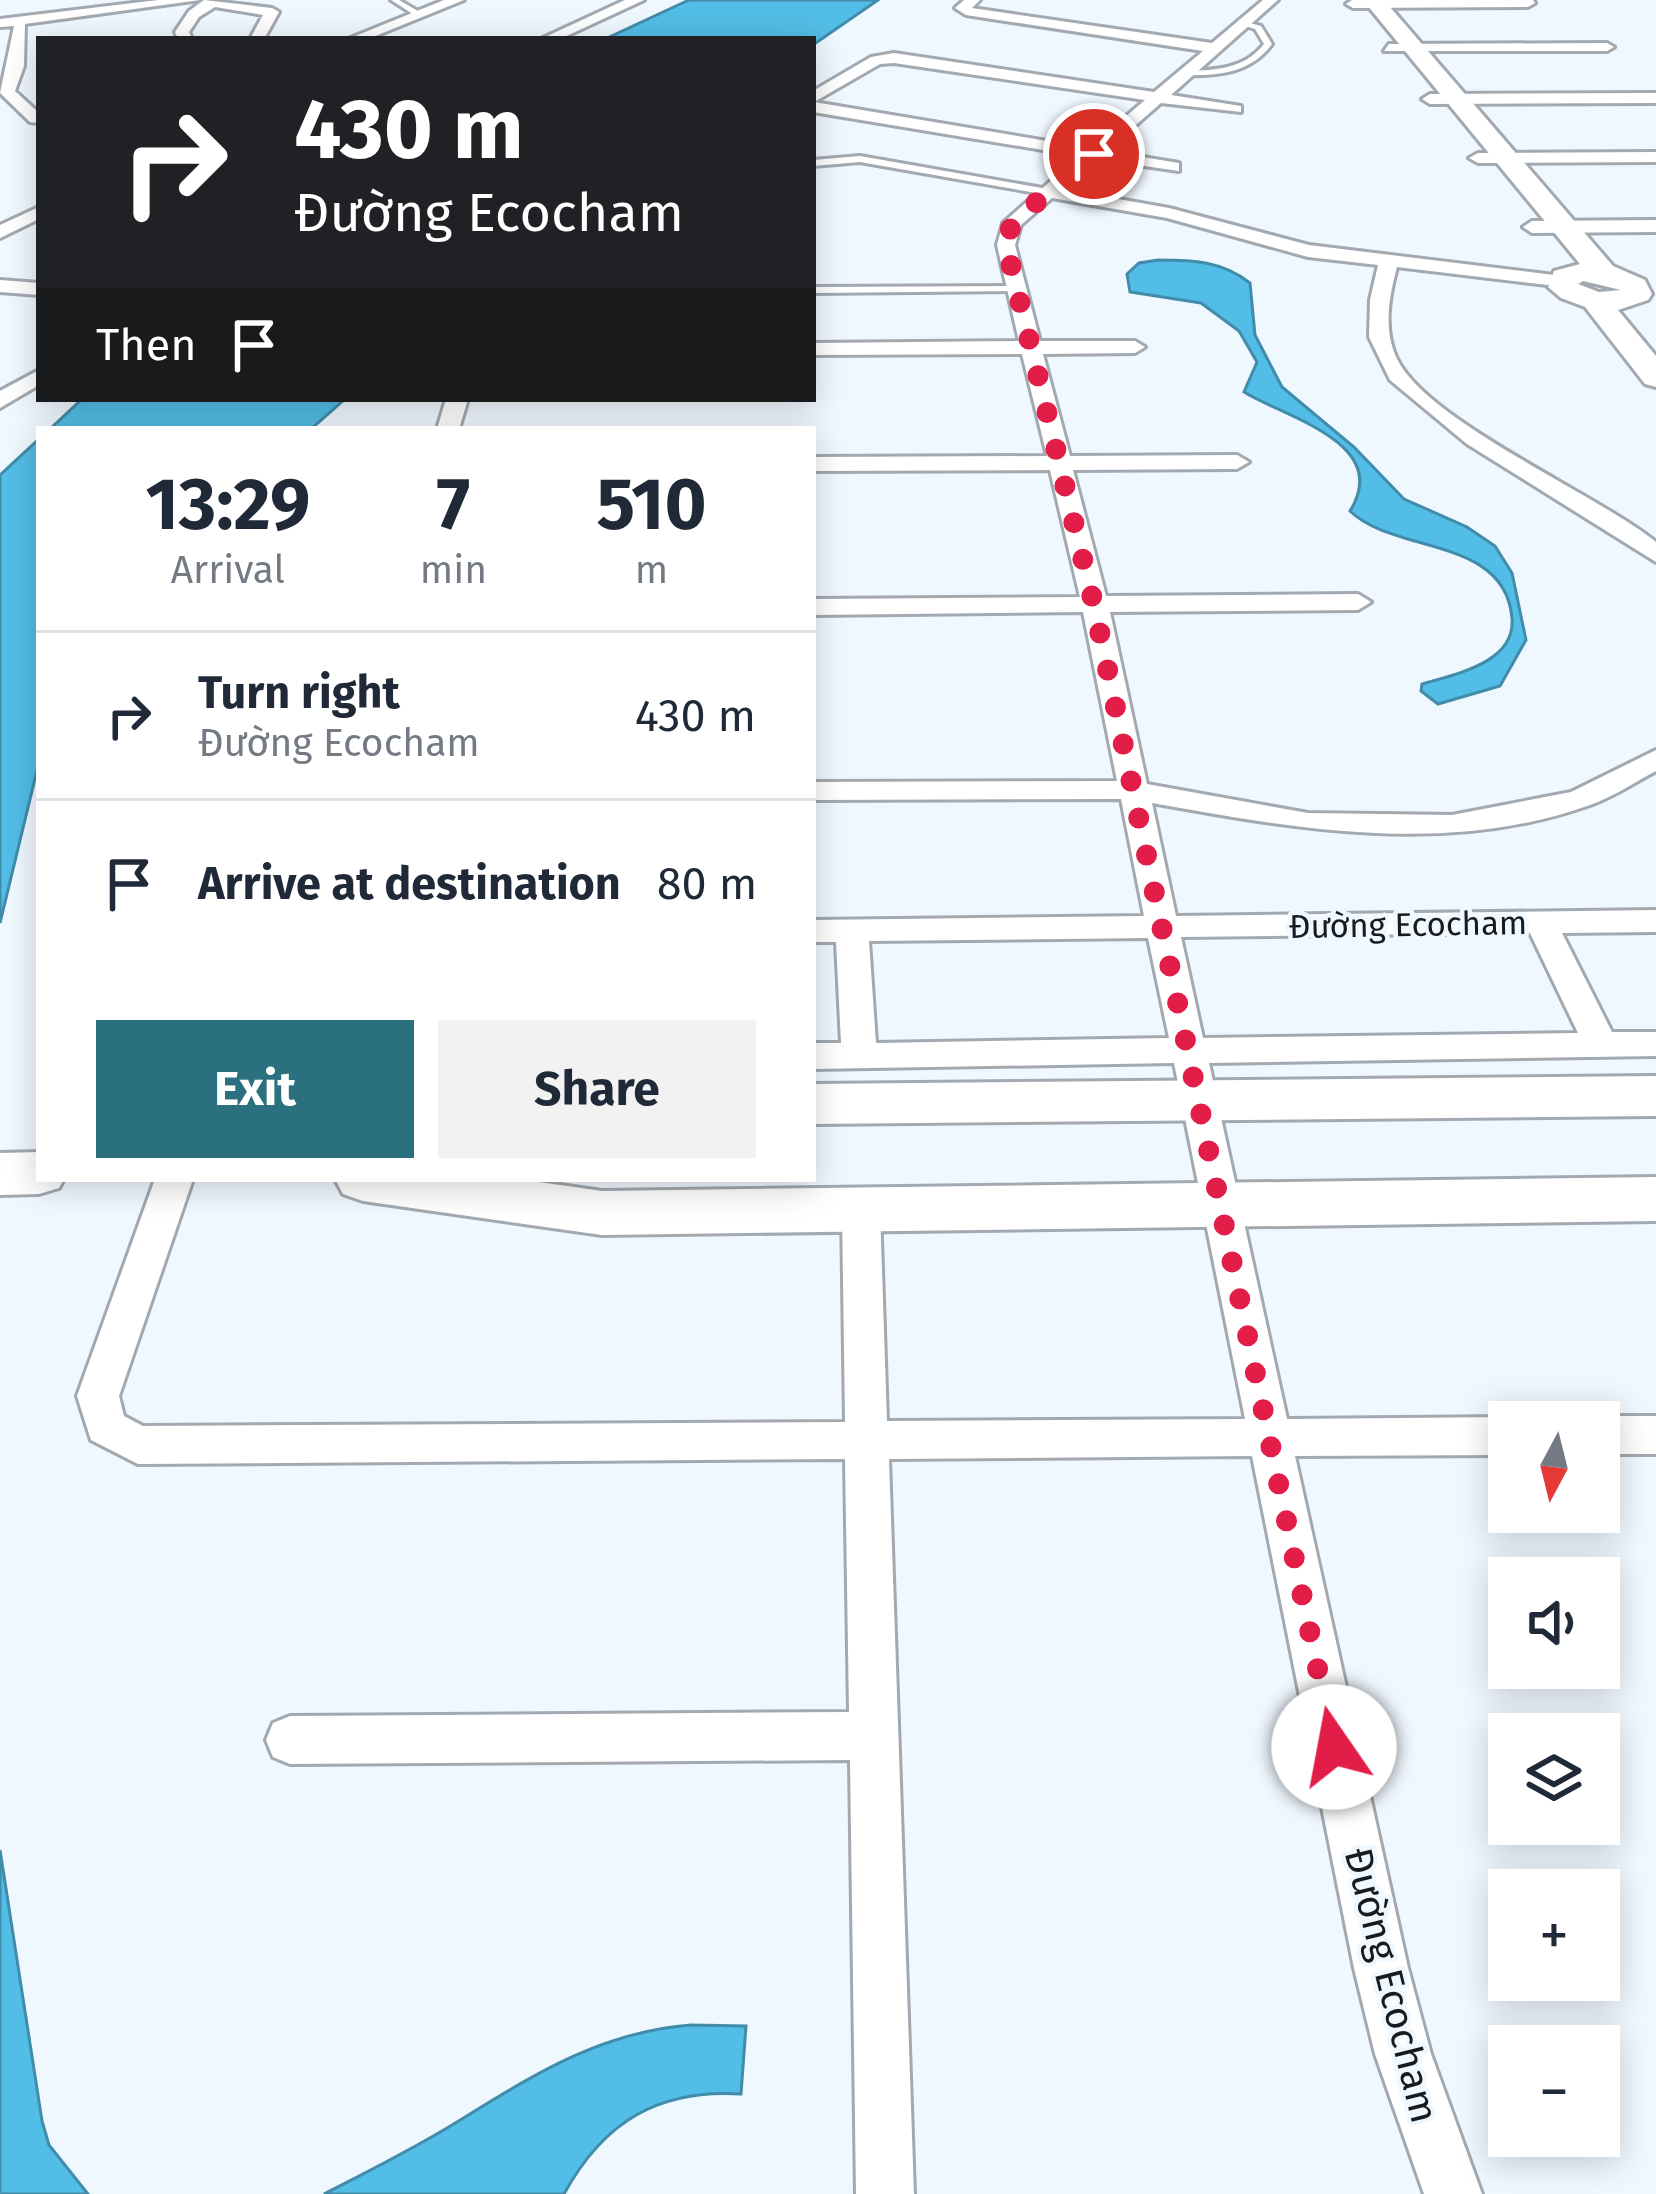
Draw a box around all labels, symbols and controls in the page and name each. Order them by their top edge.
text: 430 m [294,79,524,180]
icon: right [96,84,252,240]
pin [1043,103,1145,205]
icon: arrive [1061,121,1127,187]
text: Đường Ecocham [294,181,684,245]
icon: arrive [221,312,287,378]
text: Then [96,318,197,372]
text: 13:29 [145,462,310,548]
text: 7 [437,462,470,548]
text: 510 [597,462,707,548]
text: Arrival [171,547,285,593]
text: min [420,547,487,593]
text: m [635,547,668,593]
text: Turn right [198,666,400,720]
icon: right [96,683,162,749]
text: 430 m [635,689,756,743]
text: Đường Ecocham [198,720,480,766]
icon: arrive [96,851,162,917]
text: Arrive at destination [198,857,621,911]
text: 80 m [657,857,757,911]
street label: Đường Ecocham [1288,903,1528,947]
button: Exit [96,1020,414,1158]
button: Share [438,1020,756,1158]
north arrow [1488,1401,1620,1533]
map controls [1488,1401,1620,2157]
button: sound [1488,1557,1620,1689]
position arrow [1271,1684,1397,1810]
button: layers [1488,1713,1620,1845]
street label: Đường Ecocham [1335,1843,1447,2128]
button: + [1488,1869,1620,2001]
button: − [1488,2025,1620,2157]

